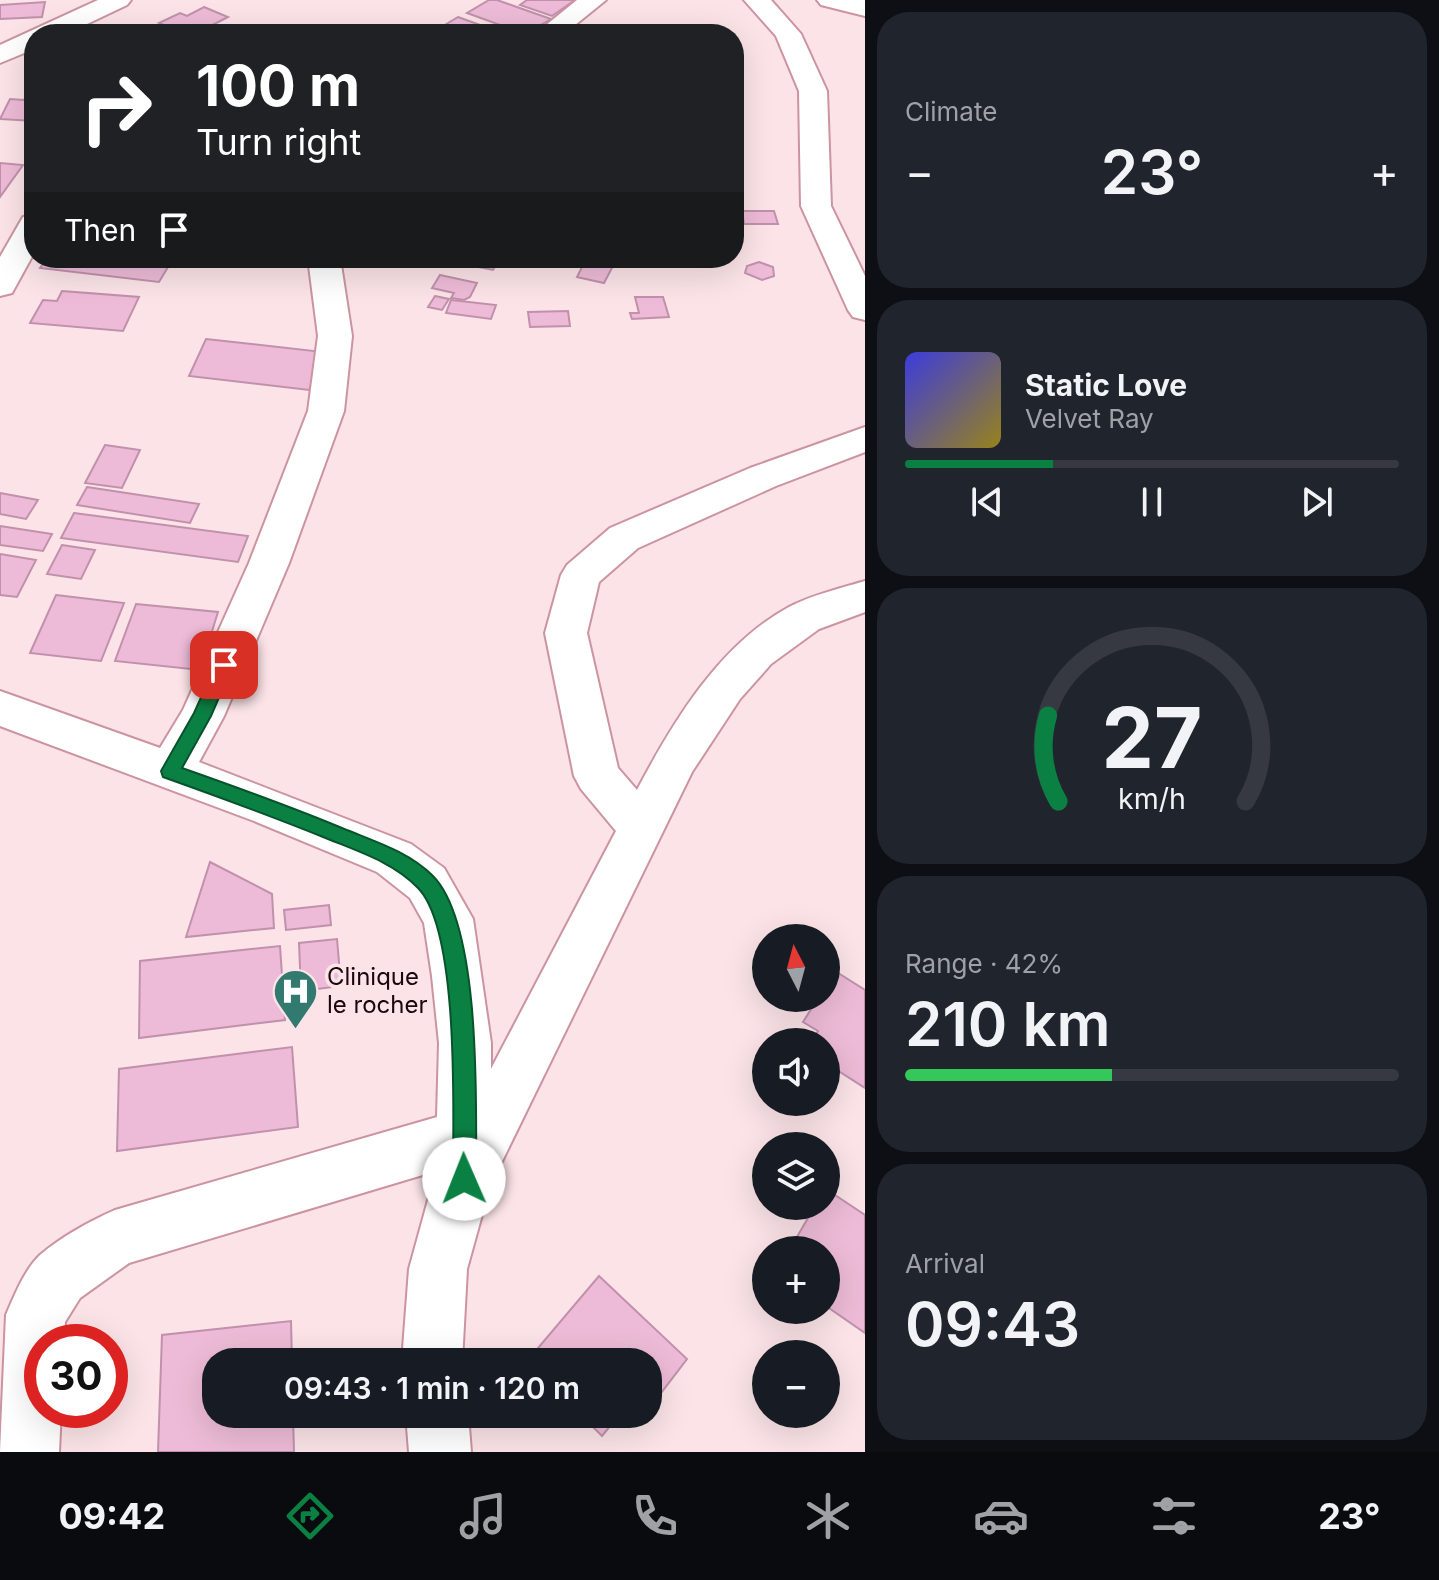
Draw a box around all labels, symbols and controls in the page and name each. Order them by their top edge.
text: 100 m [196,52,360,120]
icon: right [64,56,168,160]
text: Climate [905,96,997,127]
text: Turn right [196,120,361,164]
text: 23° [1101,136,1203,208]
text: − [905,145,934,199]
text: + [1370,145,1399,199]
icon: arrive [152,208,196,252]
text: Then [64,212,136,248]
text: Static Love [1025,367,1187,403]
text: Velvet Ray [1025,403,1154,434]
icon: previous [965,480,1009,524]
icon: pause [1130,480,1174,524]
icon: next [1295,480,1339,524]
pin [190,631,258,699]
icon: arrive [202,643,246,687]
text: 27 [1102,687,1202,788]
text: km/h [1118,781,1186,816]
north arrow [752,924,840,1012]
map controls [752,924,840,1428]
text: Range · 42% [905,948,1063,979]
place label: Clinique le rocher [327,962,428,1019]
hospital icon: Clinique le rocher [272,967,320,1030]
text: 210 km [905,988,1111,1060]
button: sound [752,1028,840,1116]
button: layers [752,1132,840,1220]
position arrow [422,1137,506,1221]
button: + [752,1236,840,1324]
text: Arrival [905,1248,985,1279]
text: 09:43 [905,1288,1080,1360]
speed limit sign: 30 [24,1324,128,1428]
button: − [752,1340,840,1428]
text: 09:43 · 1 min · 120 m [284,1370,580,1406]
icon: directions [282,1488,338,1544]
icon: music [455,1488,511,1544]
icon: phone [627,1488,683,1544]
icon: climate [800,1488,856,1544]
icon: car [973,1488,1029,1544]
icon: filters [1146,1488,1202,1544]
text: 09:42 [58,1494,165,1538]
text: 23° [1318,1494,1381,1538]

